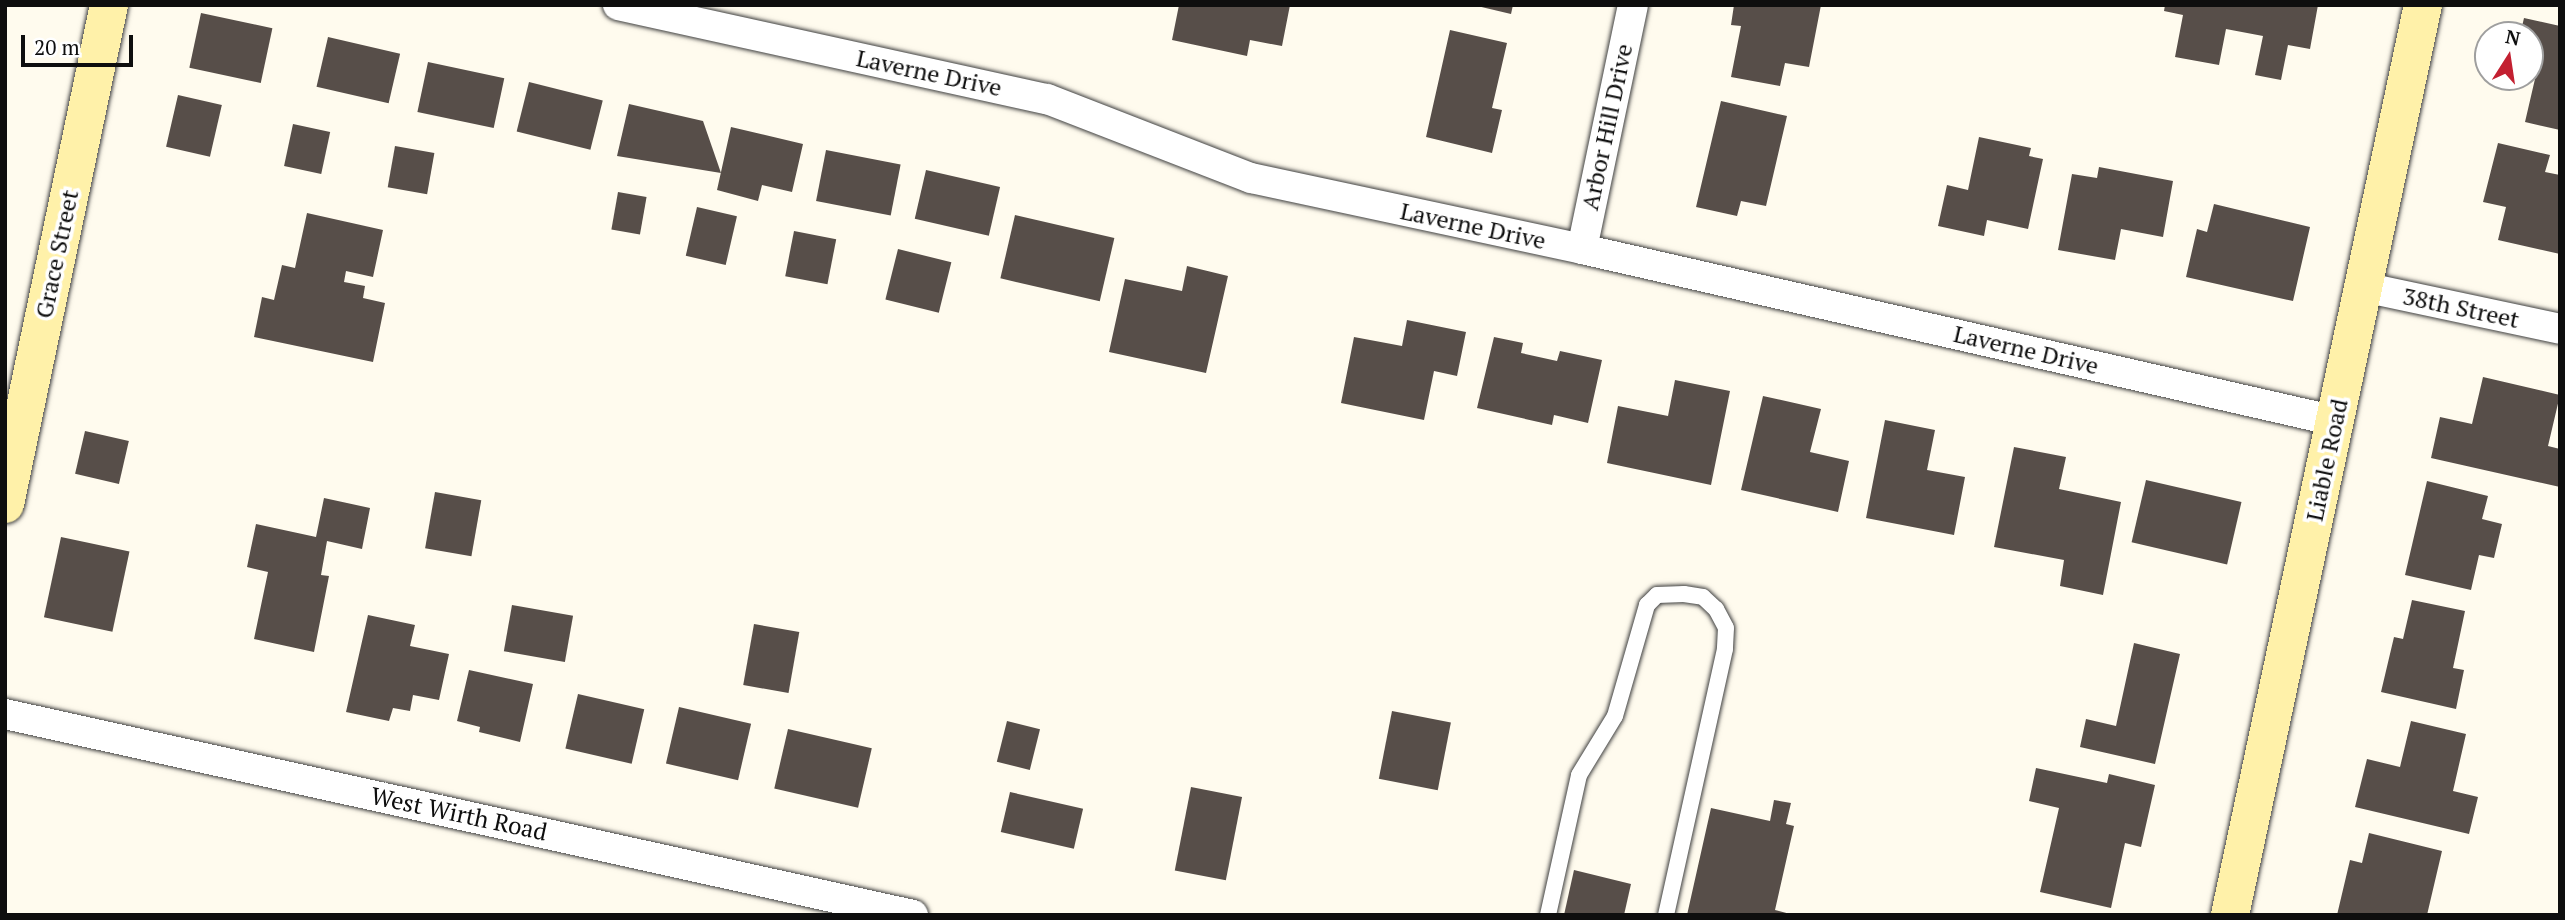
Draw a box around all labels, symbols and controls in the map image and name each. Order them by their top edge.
scale bar [24,21,136,65]
north arrow [2474,21,2544,91]
text: N [2503,23,2523,51]
text: 20 m [34,33,80,61]
street label: Arbor Hill Drive [1575,41,1639,213]
street label: Laverne Drive [854,44,1004,102]
street label: Grace Street [29,187,85,321]
street label: Laverne Drive [1398,197,1548,255]
street label: 38th Street [2400,282,2522,334]
street label: Laverne Drive [1951,319,2101,381]
street label: Liable Road [2300,396,2354,524]
street label: West Wirth Road [368,781,550,847]

